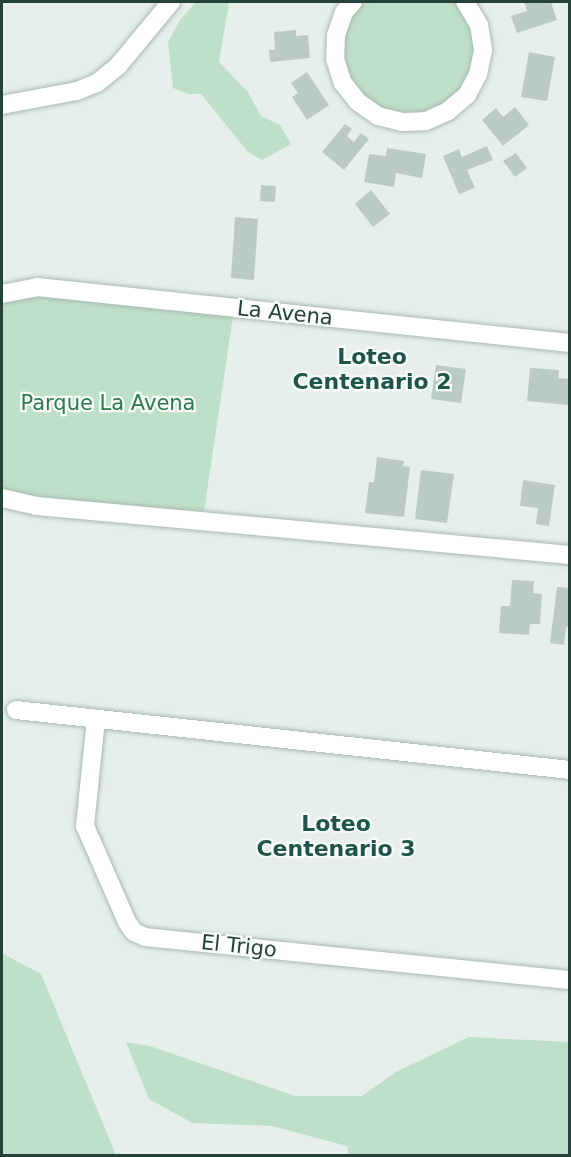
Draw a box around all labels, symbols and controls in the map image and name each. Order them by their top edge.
street label: La Avena [236,295,334,331]
district label: Loteo Centenario 2 [292,343,452,394]
park label: Parque La Avena [21,390,195,416]
district label: Loteo Centenario 3 [256,810,416,861]
street label: El Trigo [200,929,278,963]

